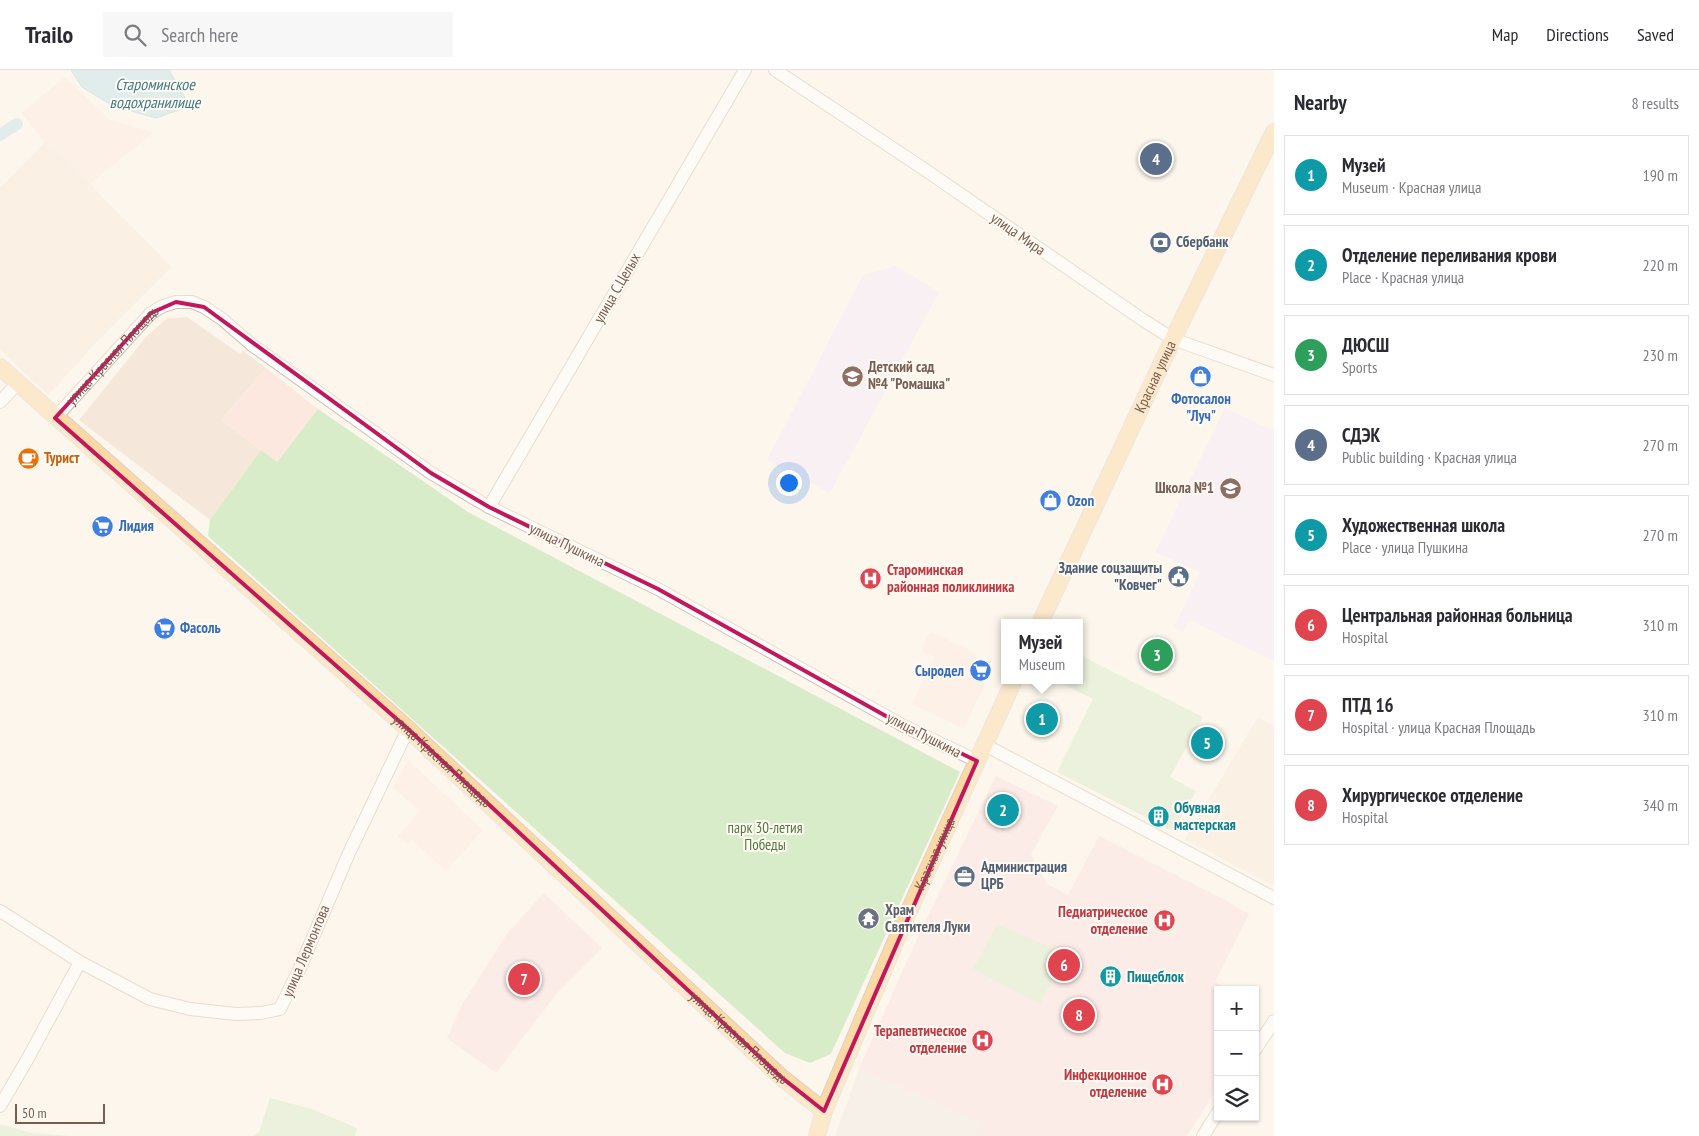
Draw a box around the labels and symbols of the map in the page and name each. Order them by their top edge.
water label: Староминское водохранилище [110,74,202,112]
pin: 4 [1140,140,1172,178]
street label: улица Мира [987,208,1049,259]
bank icon: Сбербанк [1148,230,1172,254]
place label: Сбербанк [1176,232,1229,251]
street label: улица С.Целых [589,249,644,326]
street label: улица Красная Площадь [62,301,162,409]
street label: Красная улица [1130,337,1180,416]
place label: Детский сад №4 "Ромашка" [868,357,950,393]
school or university icon: Детский сад №4 "Ромашка" [840,364,864,388]
shop icon: Фотосалон "Луч" [1189,364,1213,388]
place label: Фотосалон "Луч" [1171,389,1231,425]
cafe icon: Турист [16,446,40,470]
place label: Турист [44,448,80,467]
your location [776,470,802,496]
school or university icon: Школа №1 [1218,476,1242,500]
place label: Школа №1 [1155,478,1214,497]
shop icon: Ozon [1039,489,1063,513]
place label: Ozon [1067,491,1094,510]
supermarket icon: Лидия [91,514,115,538]
place label: Лидия [118,516,154,535]
street label: улица Пушкина [527,518,608,571]
place label: Здание соцзащиты "Ковчег" [1058,558,1162,594]
place label: Староминская районная поликлиника [887,560,1014,596]
public building icon: Здание соцзащиты "Ковчег" [1166,565,1190,589]
hospital icon: Староминская районная поликлиника [859,567,883,591]
supermarket icon: Фасоль [152,616,176,640]
place label: Фасоль [180,618,221,637]
pin: 3 [1141,636,1173,674]
supermarket icon: Сыродел [968,659,992,683]
place label: Сыродел [915,661,964,680]
pin: 1 [1026,700,1058,738]
street label: улица Пушкина [884,708,965,761]
street label: улица Красная Площадь [389,710,496,811]
pin: 5 [1191,724,1223,762]
pin: 2 [987,791,1019,829]
place label: Обувная мастерская [1174,798,1236,834]
building icon: Обувная мастерская [1146,805,1170,829]
street label: Красная улица [910,814,959,893]
park label: парк 30-летия Победы [728,818,803,854]
place label: Администрация ЦРБ [980,857,1067,893]
office icon: Администрация ЦРБ [953,864,977,888]
place label: Храм Святителя Луки [885,900,970,936]
street label: улица Лермонтова [278,902,333,1000]
place label: Педиатрическое отделение [1058,902,1148,938]
temple icon: Храм Святителя Луки [857,907,881,931]
hospital icon: Педиатрическое отделение [1152,909,1176,933]
pin: 6 [1048,946,1080,984]
pin: 7 [508,960,540,998]
building icon: Пищеблок [1099,965,1123,989]
place label: Пищеблок [1127,967,1185,986]
street label: улица Красная Площадь [686,987,793,1088]
pin: 8 [1063,996,1095,1034]
place label: Терапевтическое отделение [874,1021,967,1057]
hospital icon: Терапевтическое отделение [971,1028,995,1052]
place label: Инфекционное отделение [1064,1065,1147,1101]
hospital icon: Инфекционное отделение [1151,1072,1175,1096]
scale bar [15,1101,105,1124]

